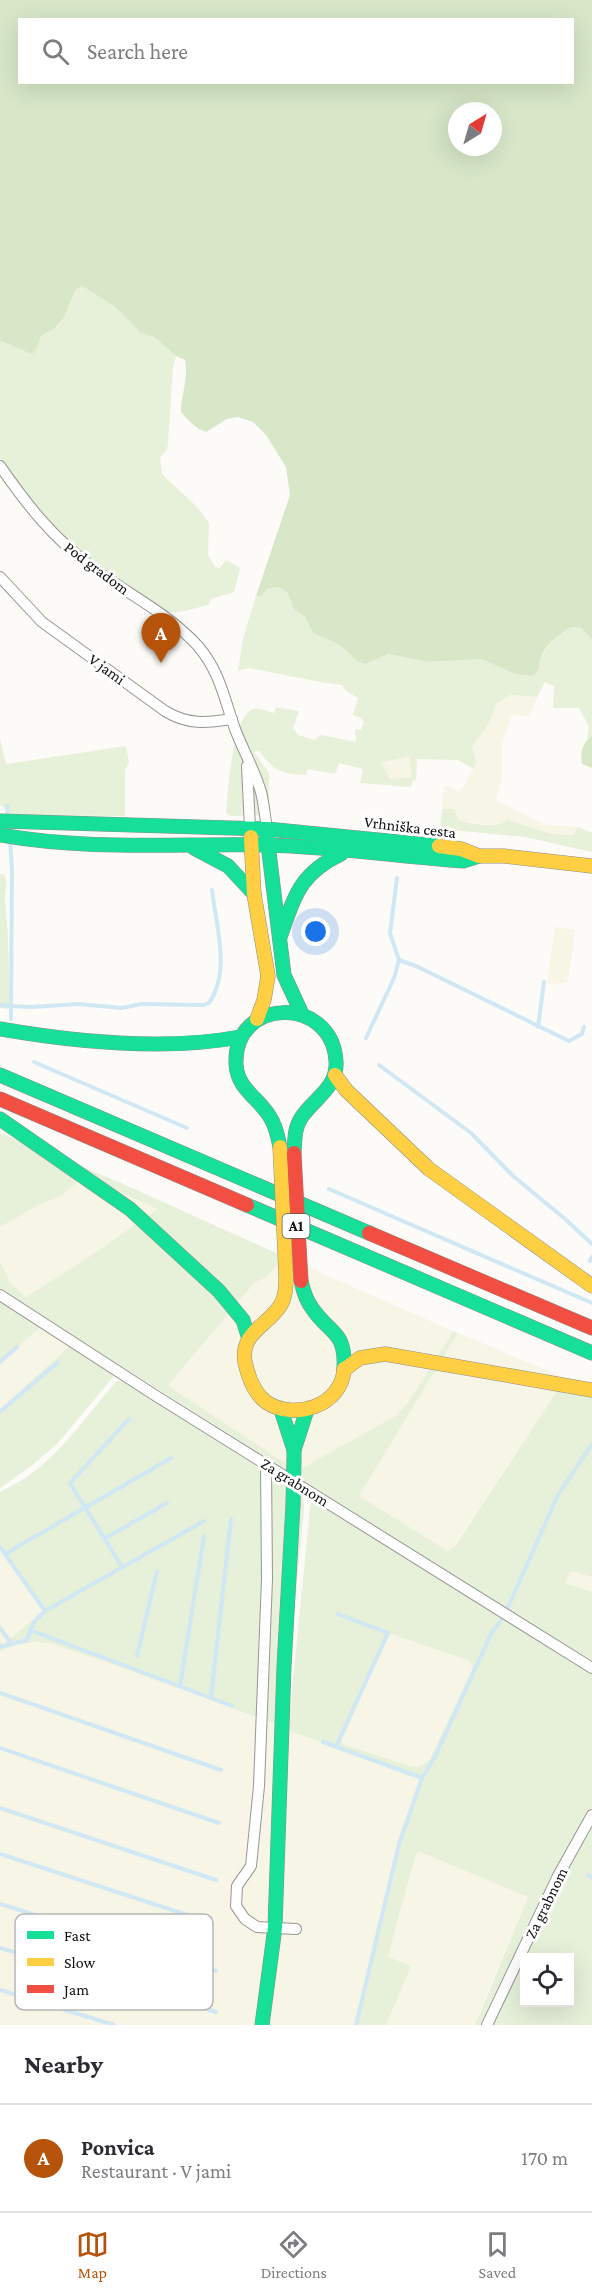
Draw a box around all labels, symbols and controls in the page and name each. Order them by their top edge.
search box [18,18,574,84]
icon: search [39,35,72,68]
text: Search here [87,39,188,64]
north arrow [448,102,502,156]
street label: Pod gradom [61,538,133,599]
pin: A [142,614,180,663]
street label: V jami [85,650,128,689]
street label: Vrhniška cesta [363,813,458,841]
your location [301,917,330,946]
road number: A1 [282,1214,310,1238]
street label: Za grabnom [257,1454,332,1510]
street label: Za grabnom [522,1865,571,1942]
legend [15,1914,213,2010]
text: Fast [64,1927,91,1944]
map controls [520,1953,574,2007]
button: locate [520,1953,574,2007]
text: Slow [64,1954,96,1971]
text: Jam [62,1981,89,1999]
text: Nearby [24,2050,103,2079]
text: Ponvica [81,2135,155,2160]
text: A [38,2147,49,2169]
text: 170 m [521,2147,568,2169]
text: Restaurant · V jami [81,2160,231,2182]
tab: Map [76,2228,109,2281]
tab: Directions [261,2228,327,2281]
tab: Saved [479,2228,516,2281]

